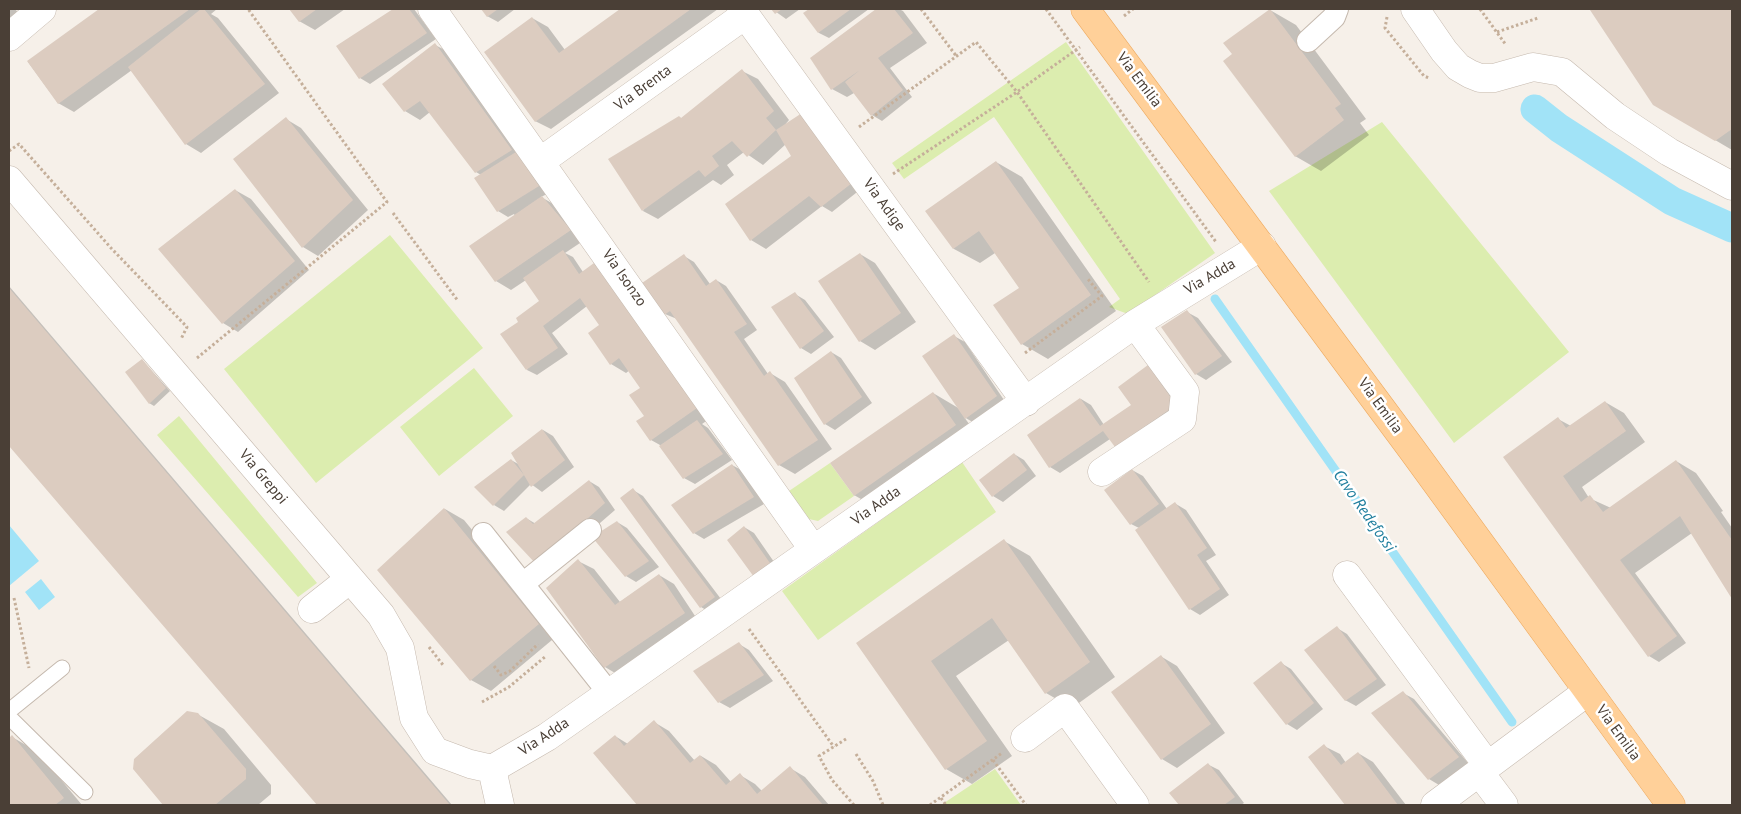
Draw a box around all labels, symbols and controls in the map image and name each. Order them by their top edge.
street label: Via Emilia [1113,49,1165,111]
street label: Via Brenta [611,61,675,115]
street label: Via Adige [859,175,909,235]
street label: Via Isonzo [598,246,650,310]
street label: Via Adda [1181,255,1239,299]
street label: Via Emilia [1354,375,1406,437]
street label: Via Greppi [235,446,291,508]
water label: Cavo Redefossi [1329,466,1399,556]
street label: Via Adda [848,482,904,530]
street label: Via Emilia [1592,702,1644,764]
street label: Via Adda [515,714,573,760]

